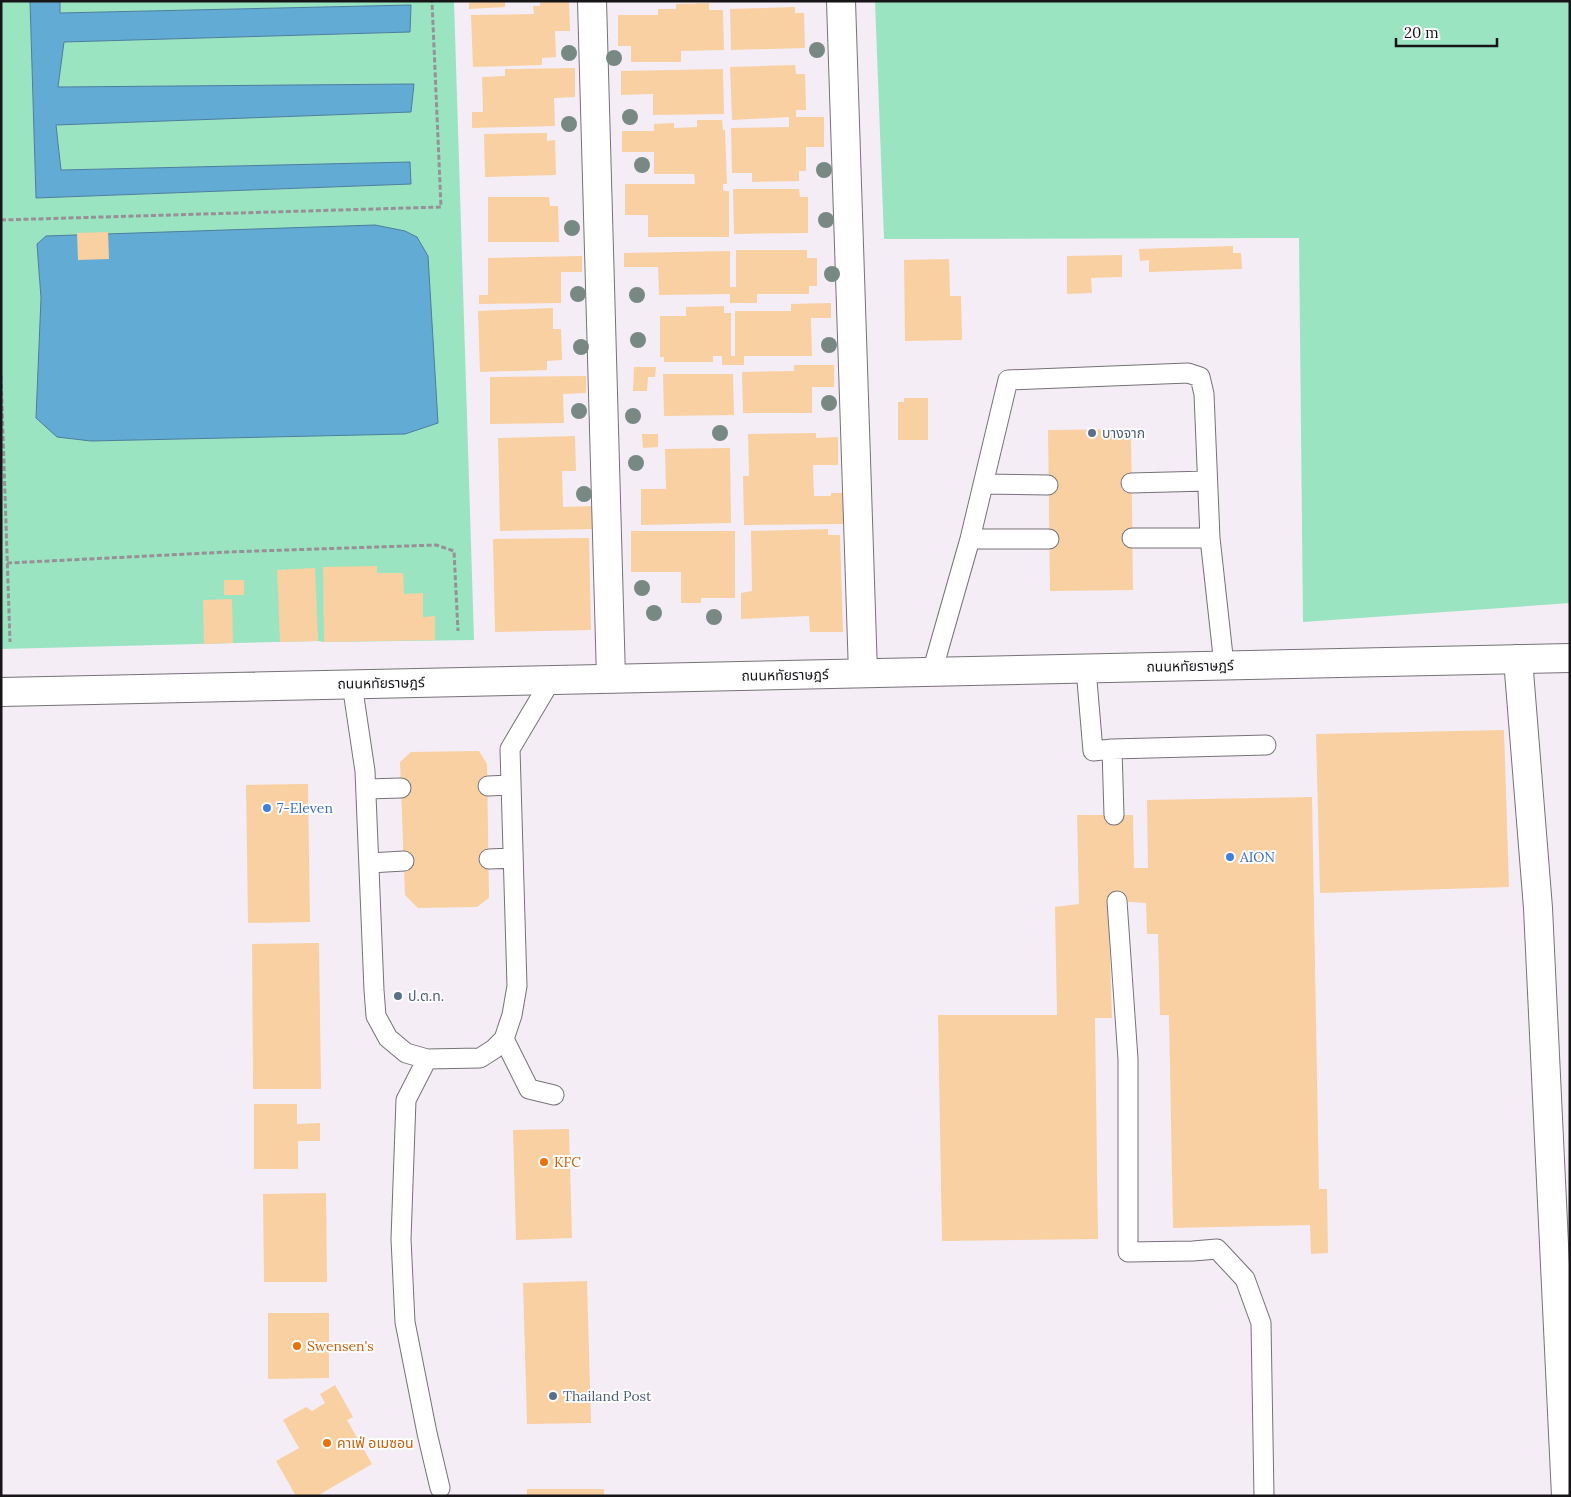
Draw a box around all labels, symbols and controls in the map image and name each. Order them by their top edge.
scale bar [1396,15,1497,47]
text: 20 m [1404,23,1439,42]
place label: บางจาก [1102,424,1145,442]
marker: บางจาก [1086,427,1098,439]
street label: ถนนหทัยราษฎร์ [1146,656,1235,676]
street label: ถนนหทัยราษฎร์ [741,665,830,685]
street label: ถนนหทัยราษฎร์ [337,673,426,693]
place label: 7-Eleven [277,799,333,817]
marker: 7-Eleven [261,802,273,814]
place label: AION [1239,848,1275,866]
marker: AION [1224,851,1236,863]
place label: ป.ต.ท. [408,987,444,1005]
marker: ป.ต.ท. [392,990,404,1002]
place label: KFC [554,1153,581,1171]
marker: KFC [538,1156,550,1168]
place label: Swensen's [307,1337,374,1355]
marker: Swensen's [291,1340,303,1352]
place label: Thailand Post [563,1387,652,1405]
marker: Thailand Post [547,1390,559,1402]
place label: คาเฟ่ อเมซอน [337,1434,414,1452]
marker: คาเฟ่ อเมซอน [321,1437,333,1449]

